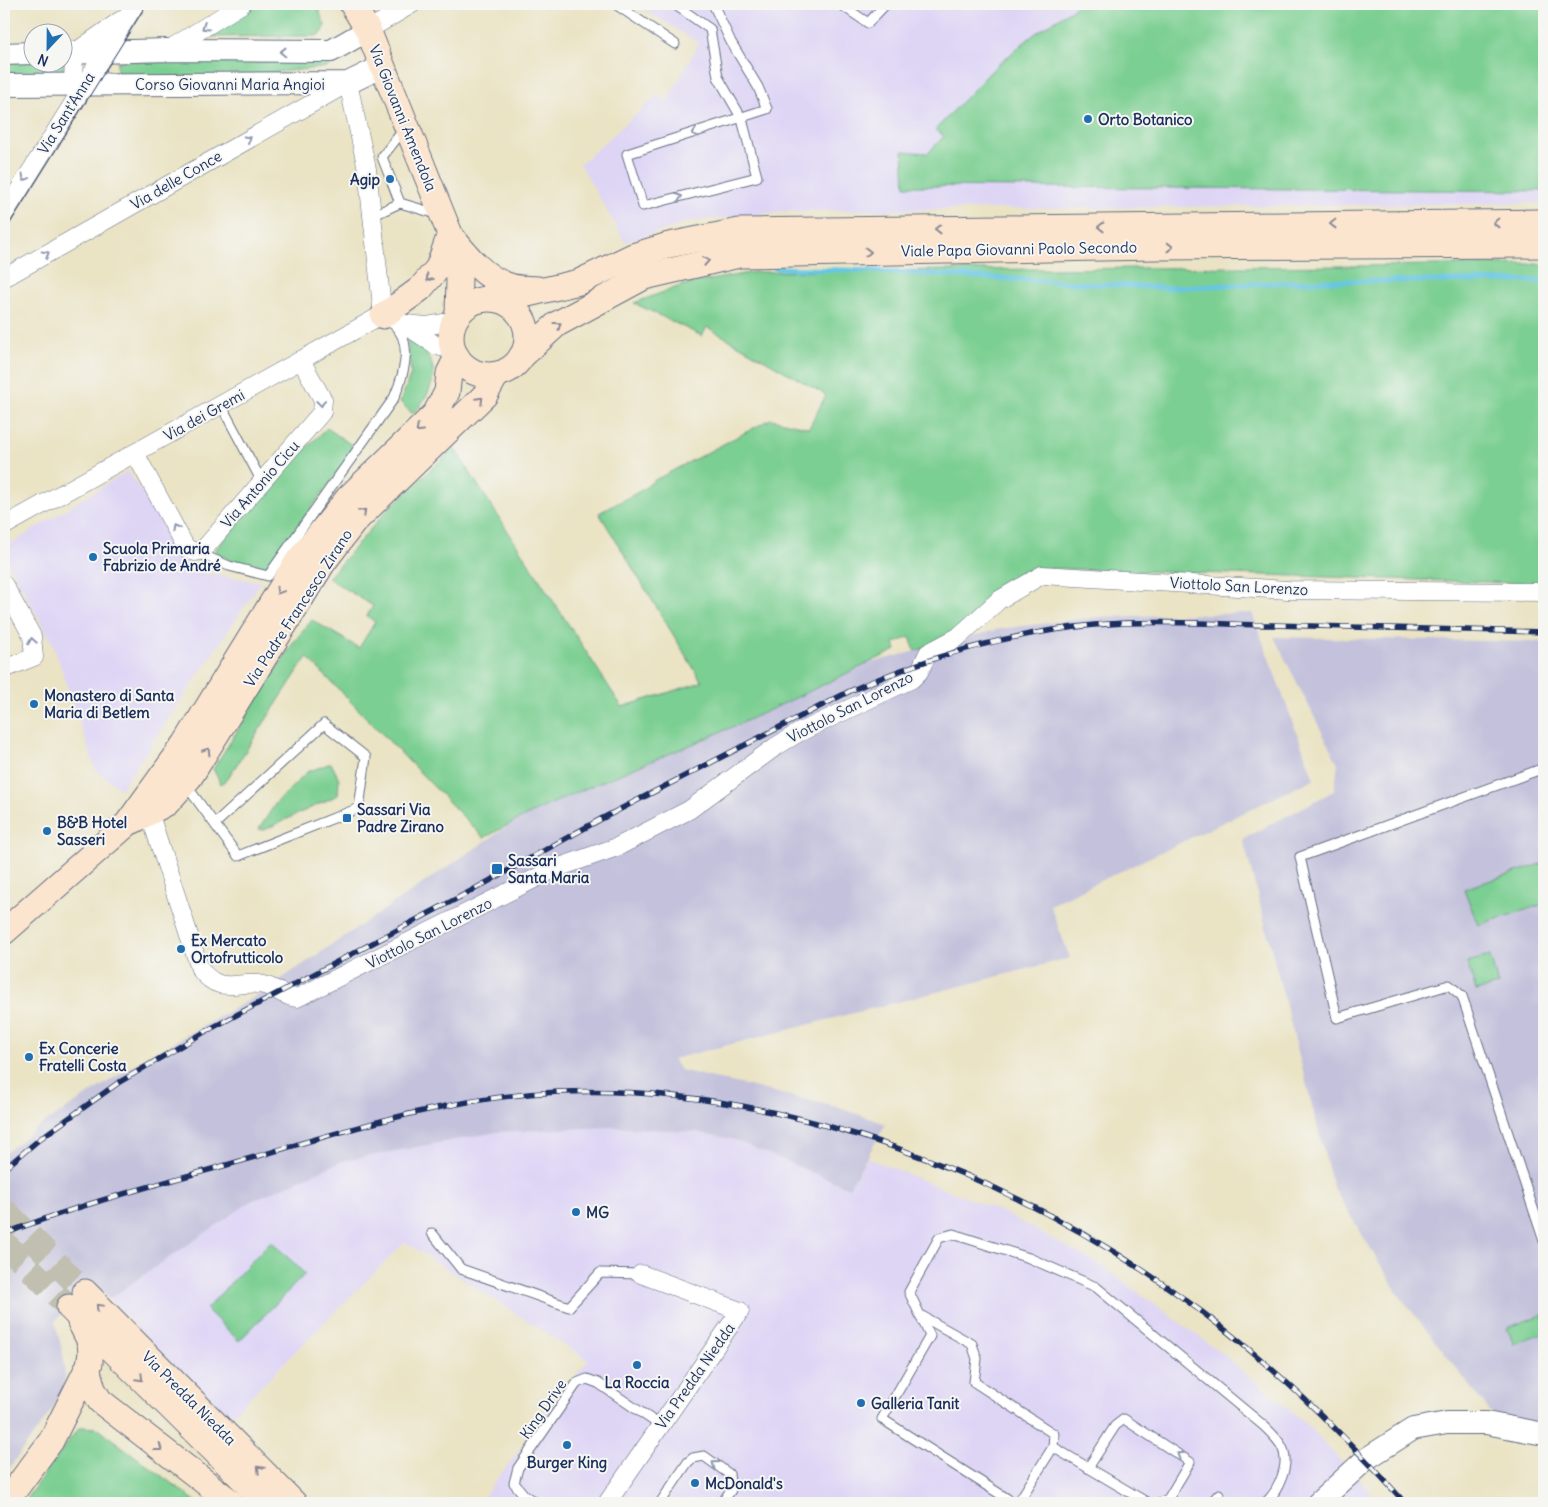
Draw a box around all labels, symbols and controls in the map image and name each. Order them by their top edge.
one-way arrow [201,21,211,30]
north arrow [22,22,72,72]
street label: Via Giovanni Amendola [365,42,441,194]
one-way arrow [278,46,286,57]
text: N [35,50,51,70]
street label: Via Sant'Anna [33,68,99,158]
street label: Corso Giovanni Maria Angioi [135,75,325,94]
place label: Orto Botanico [1098,110,1193,129]
marker: Orto Botanico [1082,113,1094,125]
one-way arrow [691,128,700,138]
one-way arrow [243,135,252,145]
street label: Via delle Conce [127,146,225,214]
place label: Agip [350,170,380,190]
one-way arrow [22,173,32,182]
marker: Agip [384,173,396,185]
one-way arrow [675,192,684,203]
one-way arrow [1491,218,1499,228]
one-way arrow [1329,219,1336,229]
one-way arrow [1096,222,1104,232]
one-way arrow [934,223,942,234]
street label: Viale Papa Giovanni Paolo Secondo [901,237,1137,261]
one-way arrow [1167,242,1175,252]
one-way arrow [864,247,872,258]
one-way arrow [41,250,50,260]
one-way arrow [702,257,710,267]
one-way arrow [427,272,435,281]
one-way arrow [552,322,562,331]
street label: Via dei Gremi [160,385,248,445]
one-way arrow [474,397,483,406]
one-way arrow [315,400,326,408]
one-way arrow [416,423,425,432]
street label: Via Antonio Cicu [217,436,303,532]
one-way arrow [357,509,366,518]
one-way arrow [171,524,181,533]
street label: Via Padre Francesco Zirano [240,525,356,691]
place label: Scuola Primaria Fabrizio de André [103,539,221,575]
marker: Scuola Primaria Fabrizio de André [87,551,99,563]
street label: Viottolo San Lorenzo [1169,573,1309,599]
one-way arrow [276,586,285,595]
one-way arrow [27,636,37,645]
street label: Viottolo San Lorenzo [784,667,916,747]
place label: Monastero di Santa Maria di Betlem [44,686,175,722]
marker: Monastero di Santa Maria di Betlem [28,698,40,710]
one-way arrow [201,747,210,756]
place label: Sassari Via Padre Zirano [357,800,444,836]
marker: Sassari Via Padre Zirano [341,812,353,824]
place label: B&B Hotel Sasseri [57,813,127,849]
marker: B&B Hotel Sasseri [41,825,53,837]
place label: Sassari Santa Maria [508,851,590,887]
marker: Sassari Santa Maria [490,862,504,876]
street label: Viottolo San Lorenzo [363,893,495,973]
place label: Ex Mercato Ortofrutticolo [191,931,284,967]
marker: Ex Mercato Ortofrutticolo [175,943,187,955]
place label: Ex Concerie Fratelli Costa [39,1039,127,1075]
marker: Ex Concerie Fratelli Costa [23,1051,35,1063]
place label: MG [586,1203,609,1222]
marker: MG [570,1206,582,1218]
one-way arrow [96,1304,105,1313]
street label: Via Predda Niedda [651,1319,739,1433]
street label: Via Predda Niedda [138,1347,240,1449]
marker: La Roccia [631,1359,643,1371]
one-way arrow [134,1372,143,1381]
place label: La Roccia [604,1373,670,1392]
street label: King Drive [516,1375,570,1443]
place label: Galleria Tanit [871,1394,960,1413]
marker: Galleria Tanit [855,1397,867,1409]
marker: Burger King [561,1439,573,1451]
one-way arrow [153,1442,162,1450]
one-way arrow [1176,1452,1185,1461]
place label: Burger King [527,1453,607,1473]
one-way arrow [711,1461,721,1470]
one-way arrow [257,1465,266,1474]
place label: McDonald's [705,1474,783,1493]
marker: McDonald's [689,1477,701,1489]

